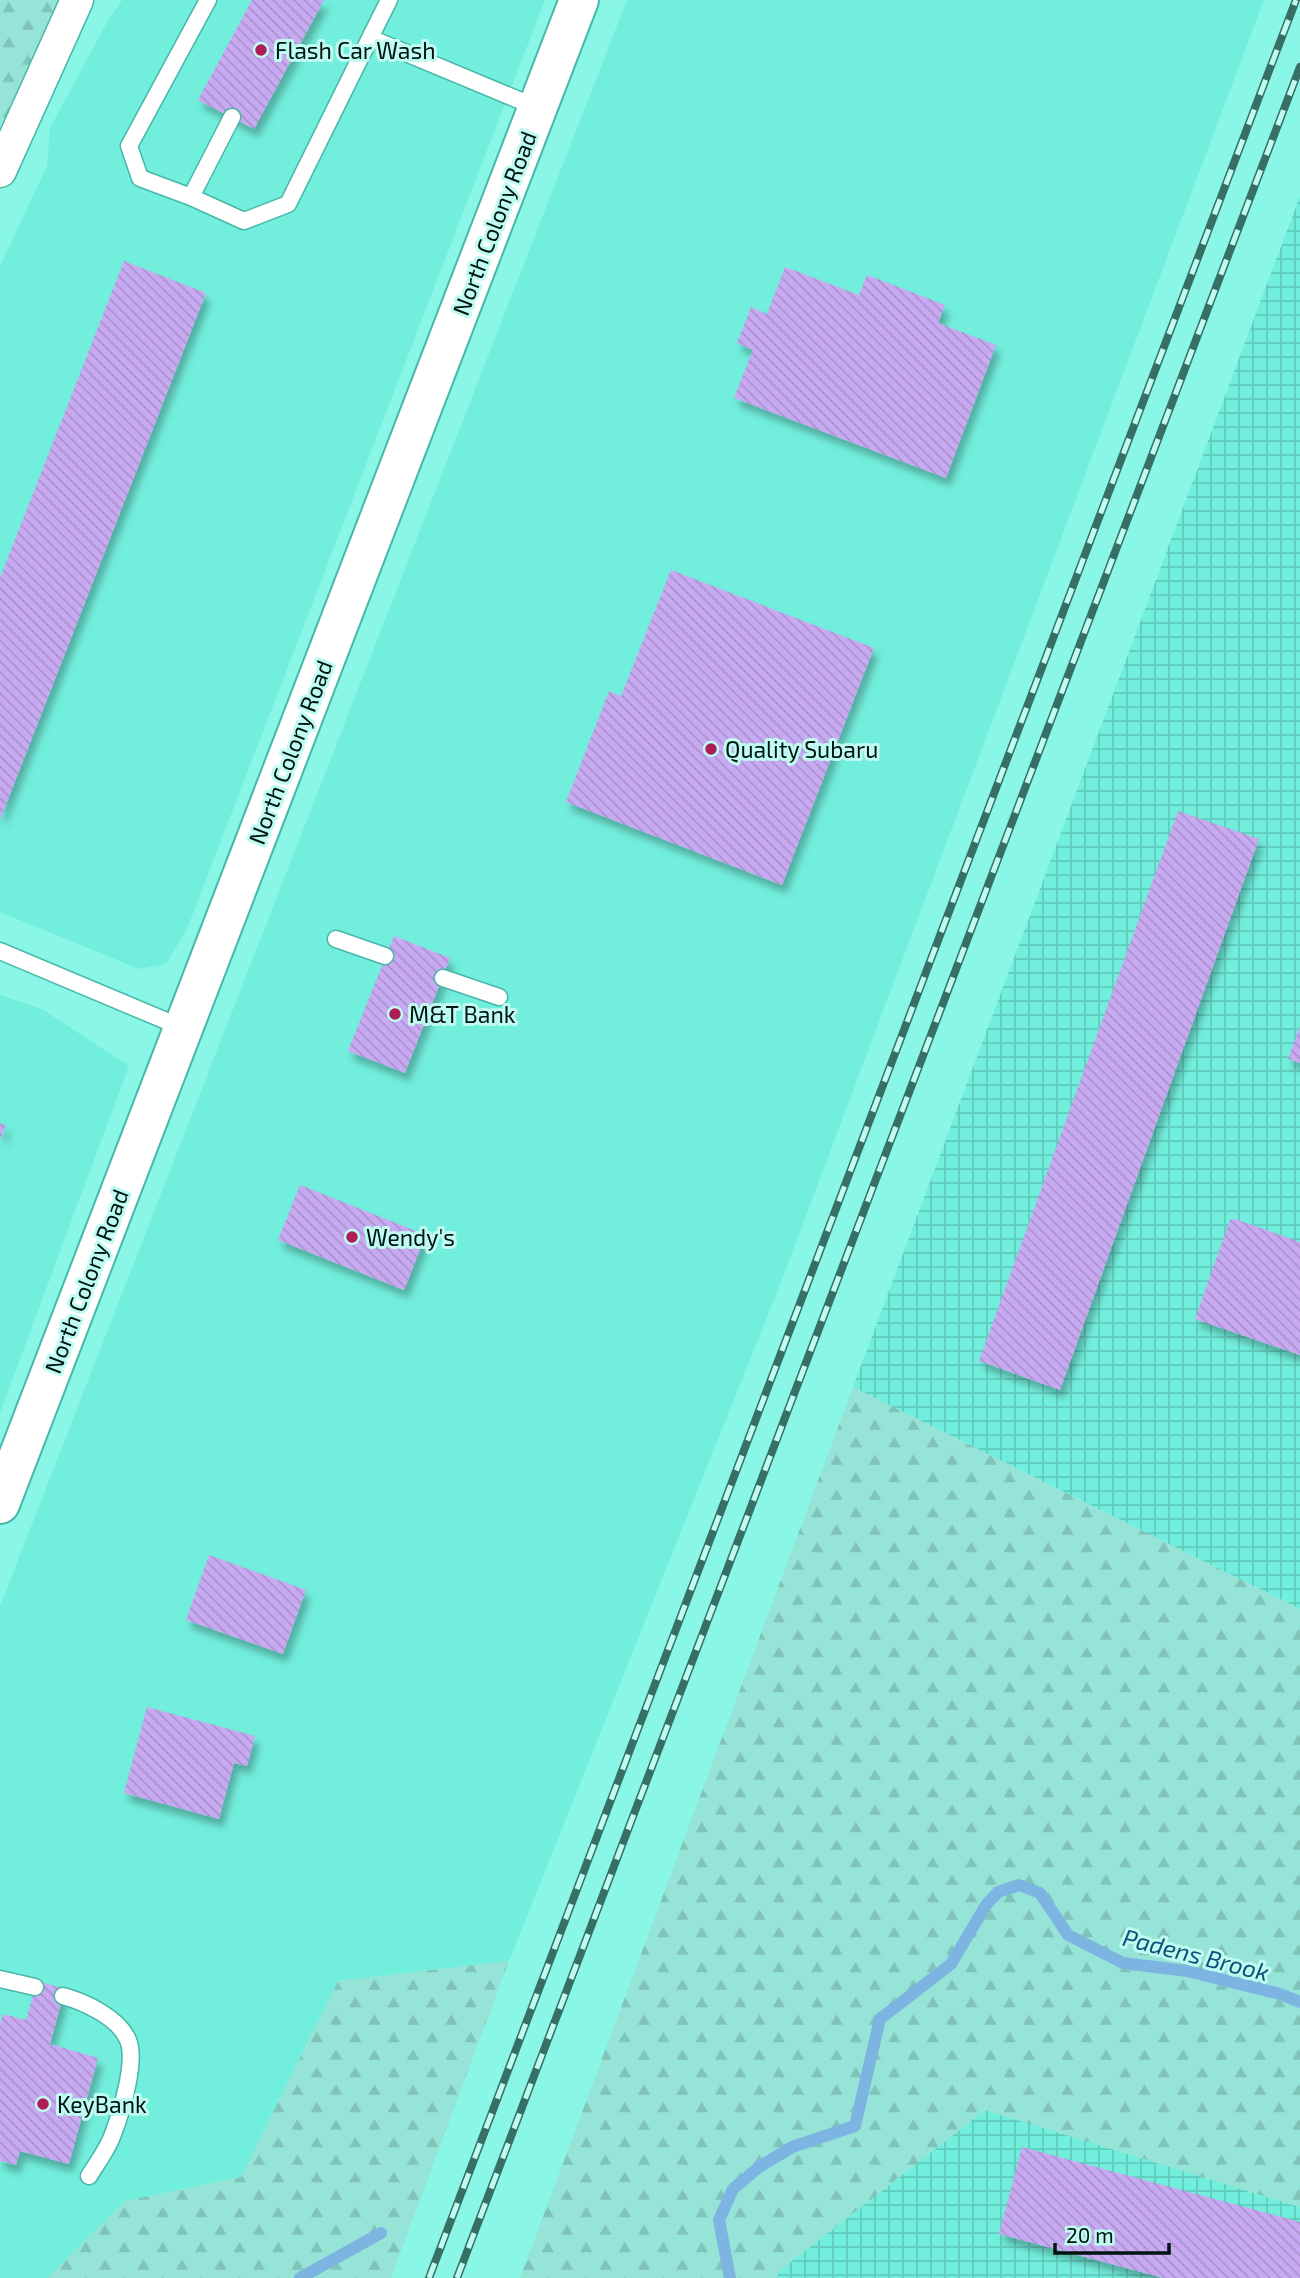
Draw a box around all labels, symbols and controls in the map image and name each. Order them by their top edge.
place label: Flash Car Wash [275,36,436,64]
marker: Flash Car Wash [253,42,269,58]
street label: North Colony Road [446,127,542,319]
street label: North Colony Road [242,656,338,848]
place label: Quality Subaru [725,735,878,763]
marker: Quality Subaru [703,741,719,757]
place label: M&T Bank [409,1000,516,1028]
marker: M&T Bank [387,1006,403,1022]
street label: North Colony Road [38,1185,134,1377]
place label: Wendy's [366,1223,455,1251]
marker: Wendy's [344,1229,360,1245]
water label: Padens Brook [1120,1922,1272,1986]
place label: KeyBank [57,2090,147,2118]
marker: KeyBank [35,2096,51,2112]
scale bar [1055,2212,1169,2256]
text: 20 m [1066,2222,1114,2247]

